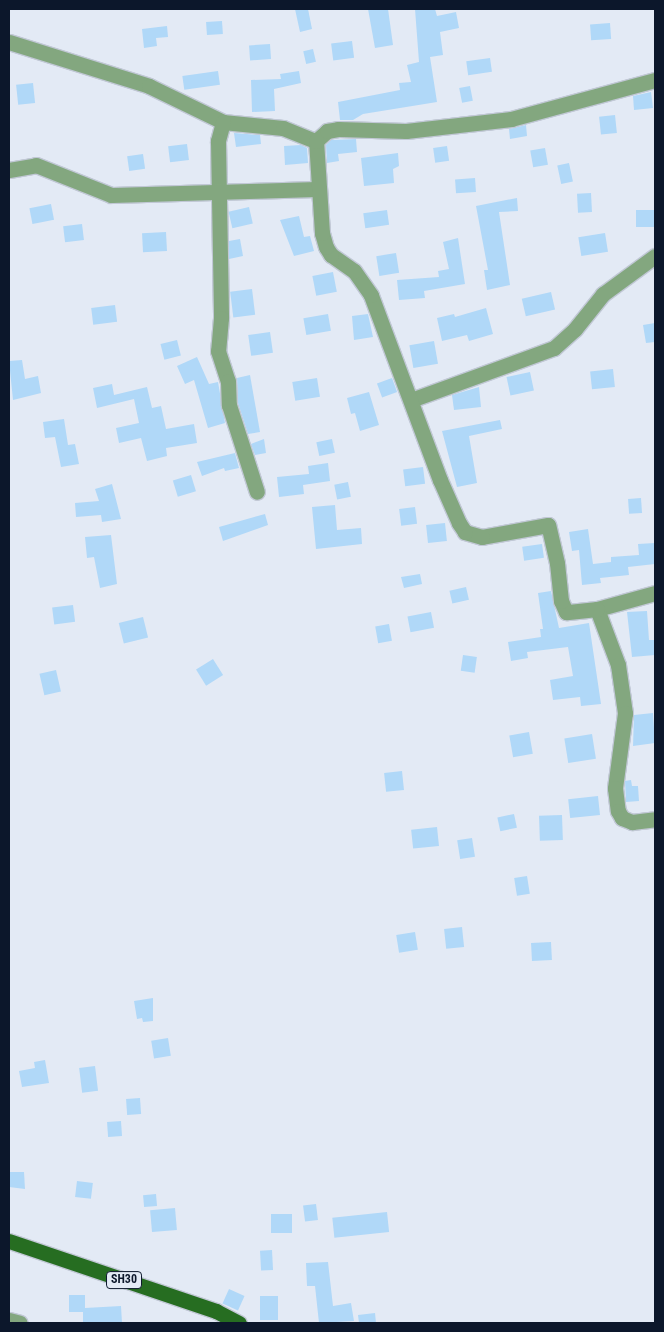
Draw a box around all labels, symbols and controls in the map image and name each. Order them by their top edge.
road number: SH30 [105,1270,143,1290]

